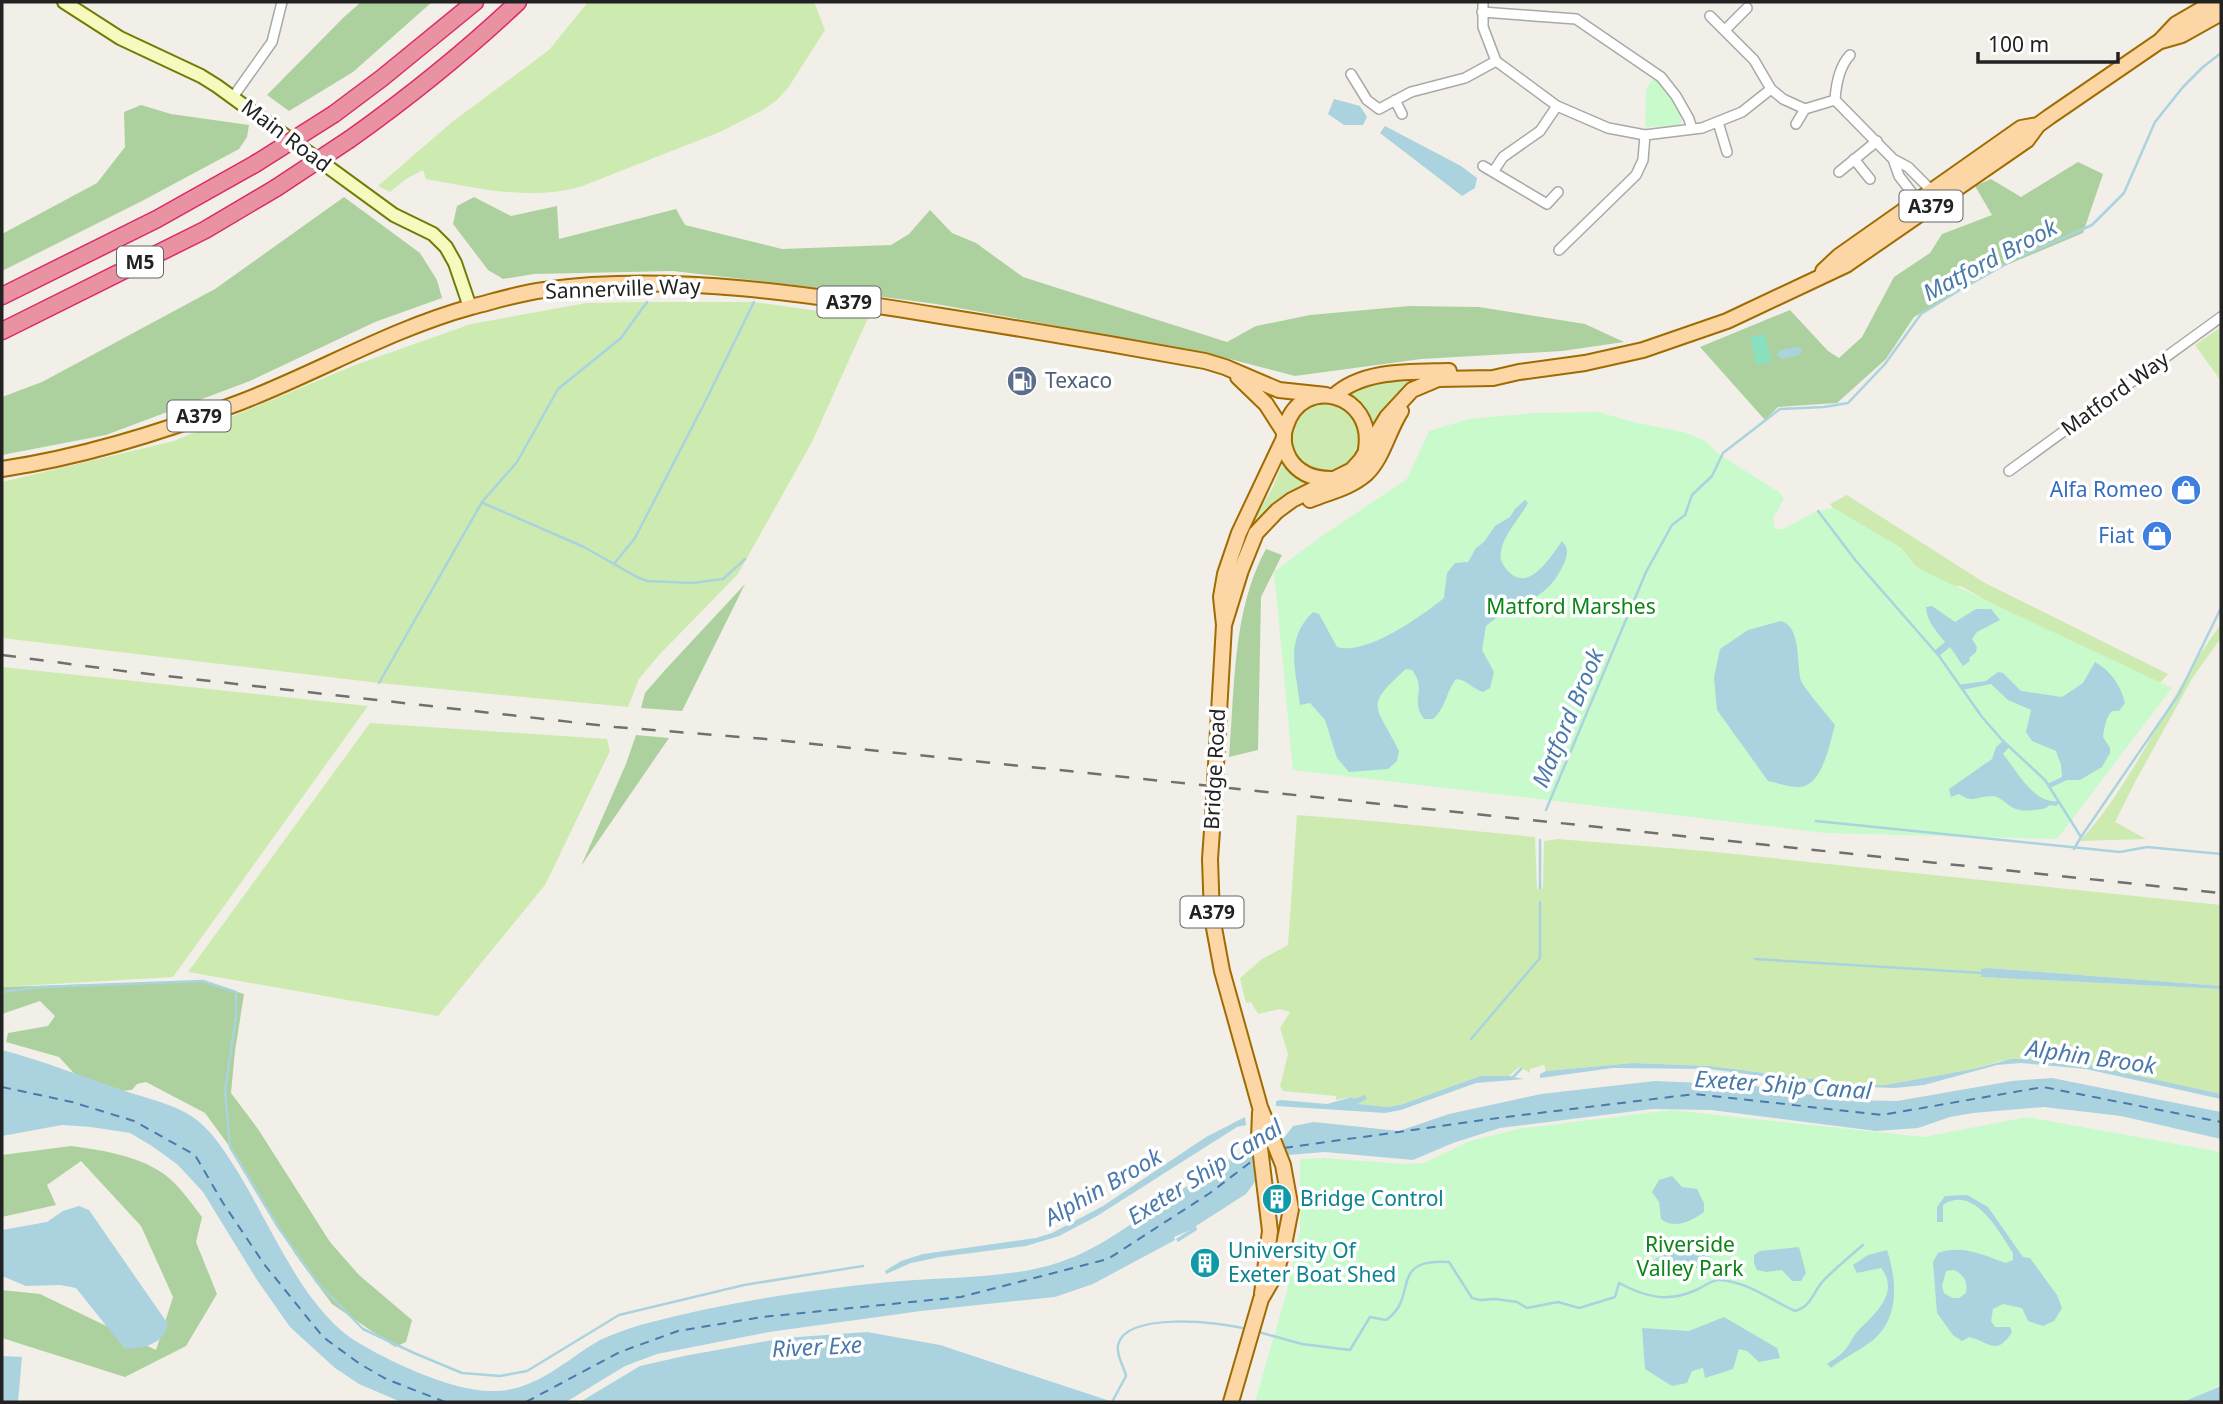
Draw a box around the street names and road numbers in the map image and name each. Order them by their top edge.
street label: Main Road [236,92,337,178]
road number: A379 [1899,190,1962,222]
road number: M5 [117,246,163,278]
street label: Sannerville Way [545,271,702,305]
road number: A379 [818,286,880,318]
street label: Matford Way [2055,345,2174,442]
road number: A379 [168,400,230,432]
street label: Bridge Road [1197,708,1231,830]
road number: A379 [1180,896,1244,928]

